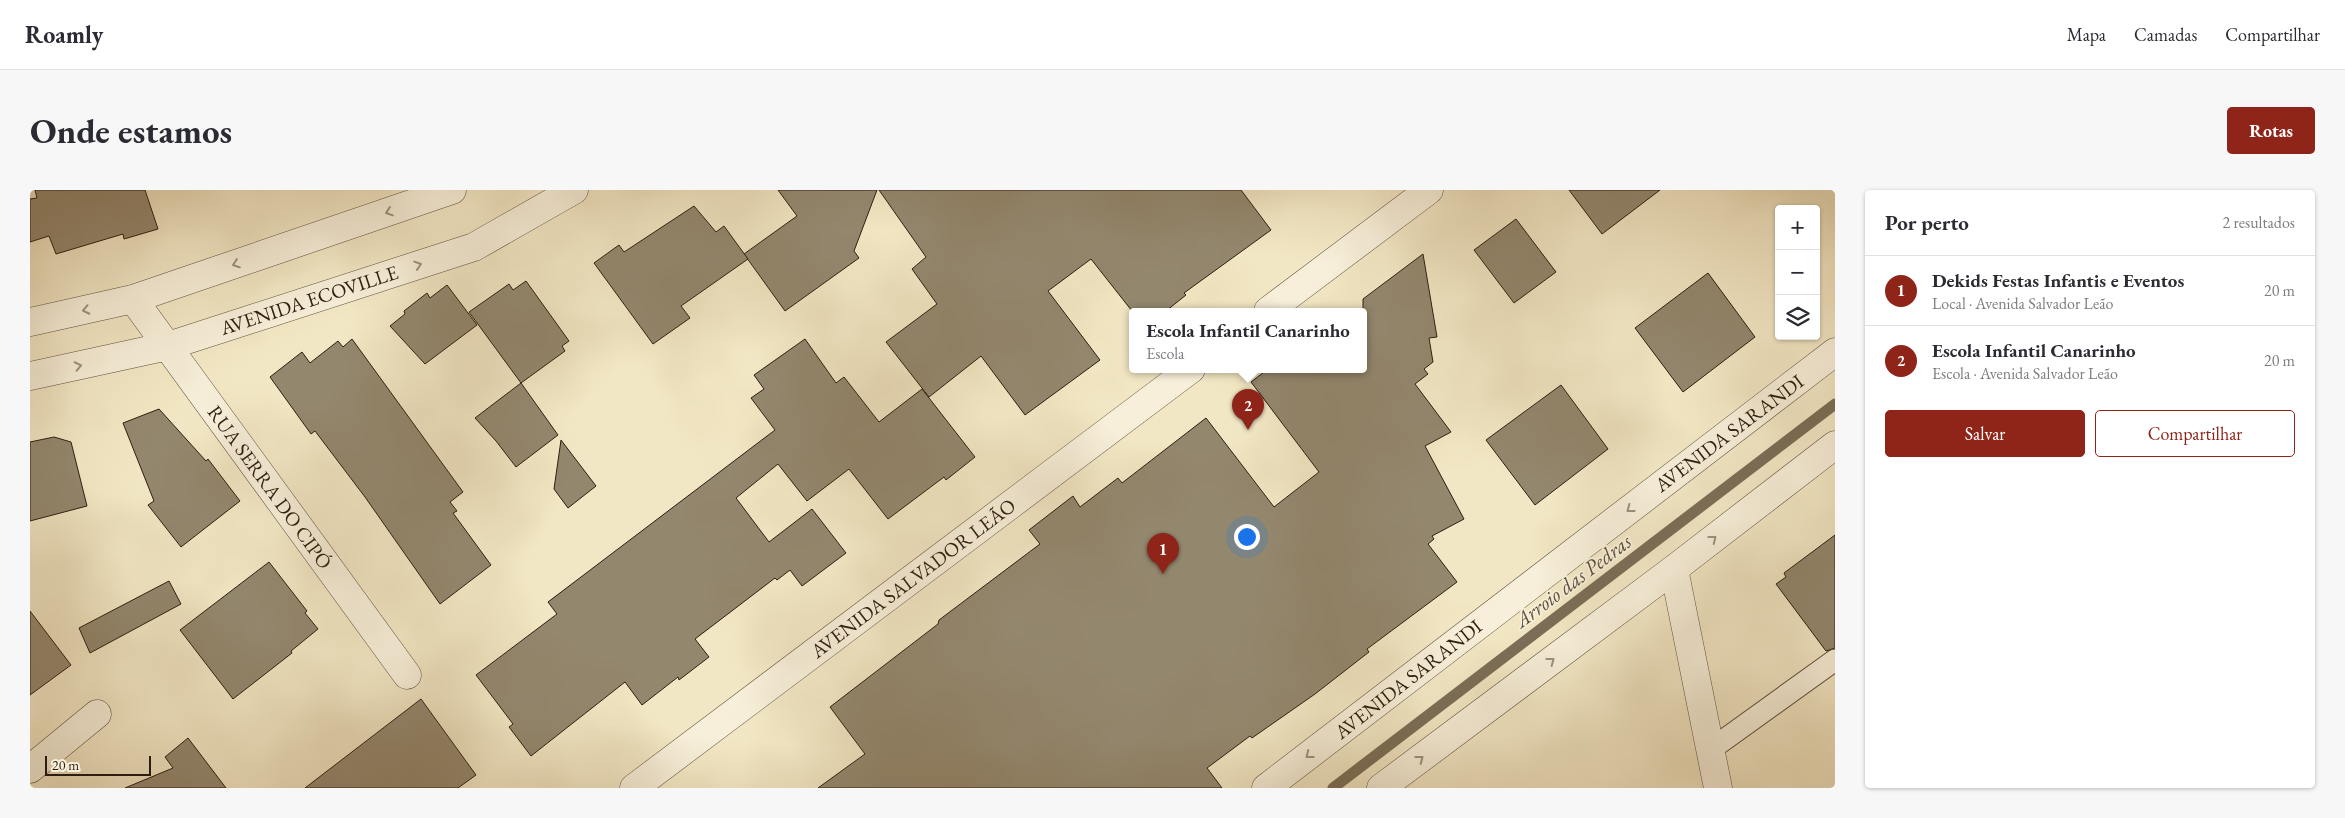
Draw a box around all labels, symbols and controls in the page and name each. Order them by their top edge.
text: Roamly [25,19,103,50]
text: Mapa [2067,23,2106,46]
text: Camadas [2134,23,2197,46]
text: Compartilhar [2225,23,2320,46]
button: Rotas [2227,107,2315,154]
text: Onde estamos [30,108,232,153]
map controls [1775,205,1820,340]
button: + [1775,205,1820,250]
one-way arrow [386,206,394,216]
text: Por perto [1885,209,1969,236]
text: 2 resultados [2223,212,2295,233]
button: − [1775,250,1820,295]
one-way arrow [232,258,240,268]
street label: AVENIDA ECOVILLE [216,259,401,341]
one-way arrow [413,261,421,271]
text: Dekids Festas Infantis e Eventos [1932,268,2184,293]
text: 1 [1897,280,1905,301]
text: 20 m [2264,280,2295,301]
text: Local · Avenida Salvador Leão [1932,293,2113,314]
button: layers [1775,295,1820,340]
one-way arrow [81,304,90,315]
popup [1129,308,1367,373]
text: Escola Infantil Canarinho [1146,318,1350,343]
text: Escola Infantil Canarinho [1932,338,2136,363]
text: Escola [1146,343,1184,364]
text: 2 [1897,350,1905,371]
text: 20 m [2264,350,2295,371]
one-way arrow [73,361,82,371]
text: Escola · Avenida Salvador Leão [1932,363,2118,384]
street label: AVENIDA SARANDI [1648,368,1809,498]
pin: 2 [1232,389,1264,430]
street label: RUA SERRA DO CIPÓ [202,400,338,574]
button: Salvar [1885,410,2085,457]
button: Compartilhar [2095,410,2295,457]
street label: AVENIDA SALVADOR LEÃO [804,492,1021,664]
one-way arrow [1626,503,1635,512]
your location [1234,524,1260,550]
water label: Arroio das Pedras [1507,528,1637,635]
pin: 1 [1147,533,1179,574]
one-way arrow [1707,536,1717,545]
street label: AVENIDA SARANDI [1328,613,1487,745]
one-way arrow [1545,659,1554,667]
one-way arrow [1306,750,1315,758]
scale bar [45,753,151,776]
text: 20 m [52,756,79,774]
one-way arrow [1414,756,1424,765]

